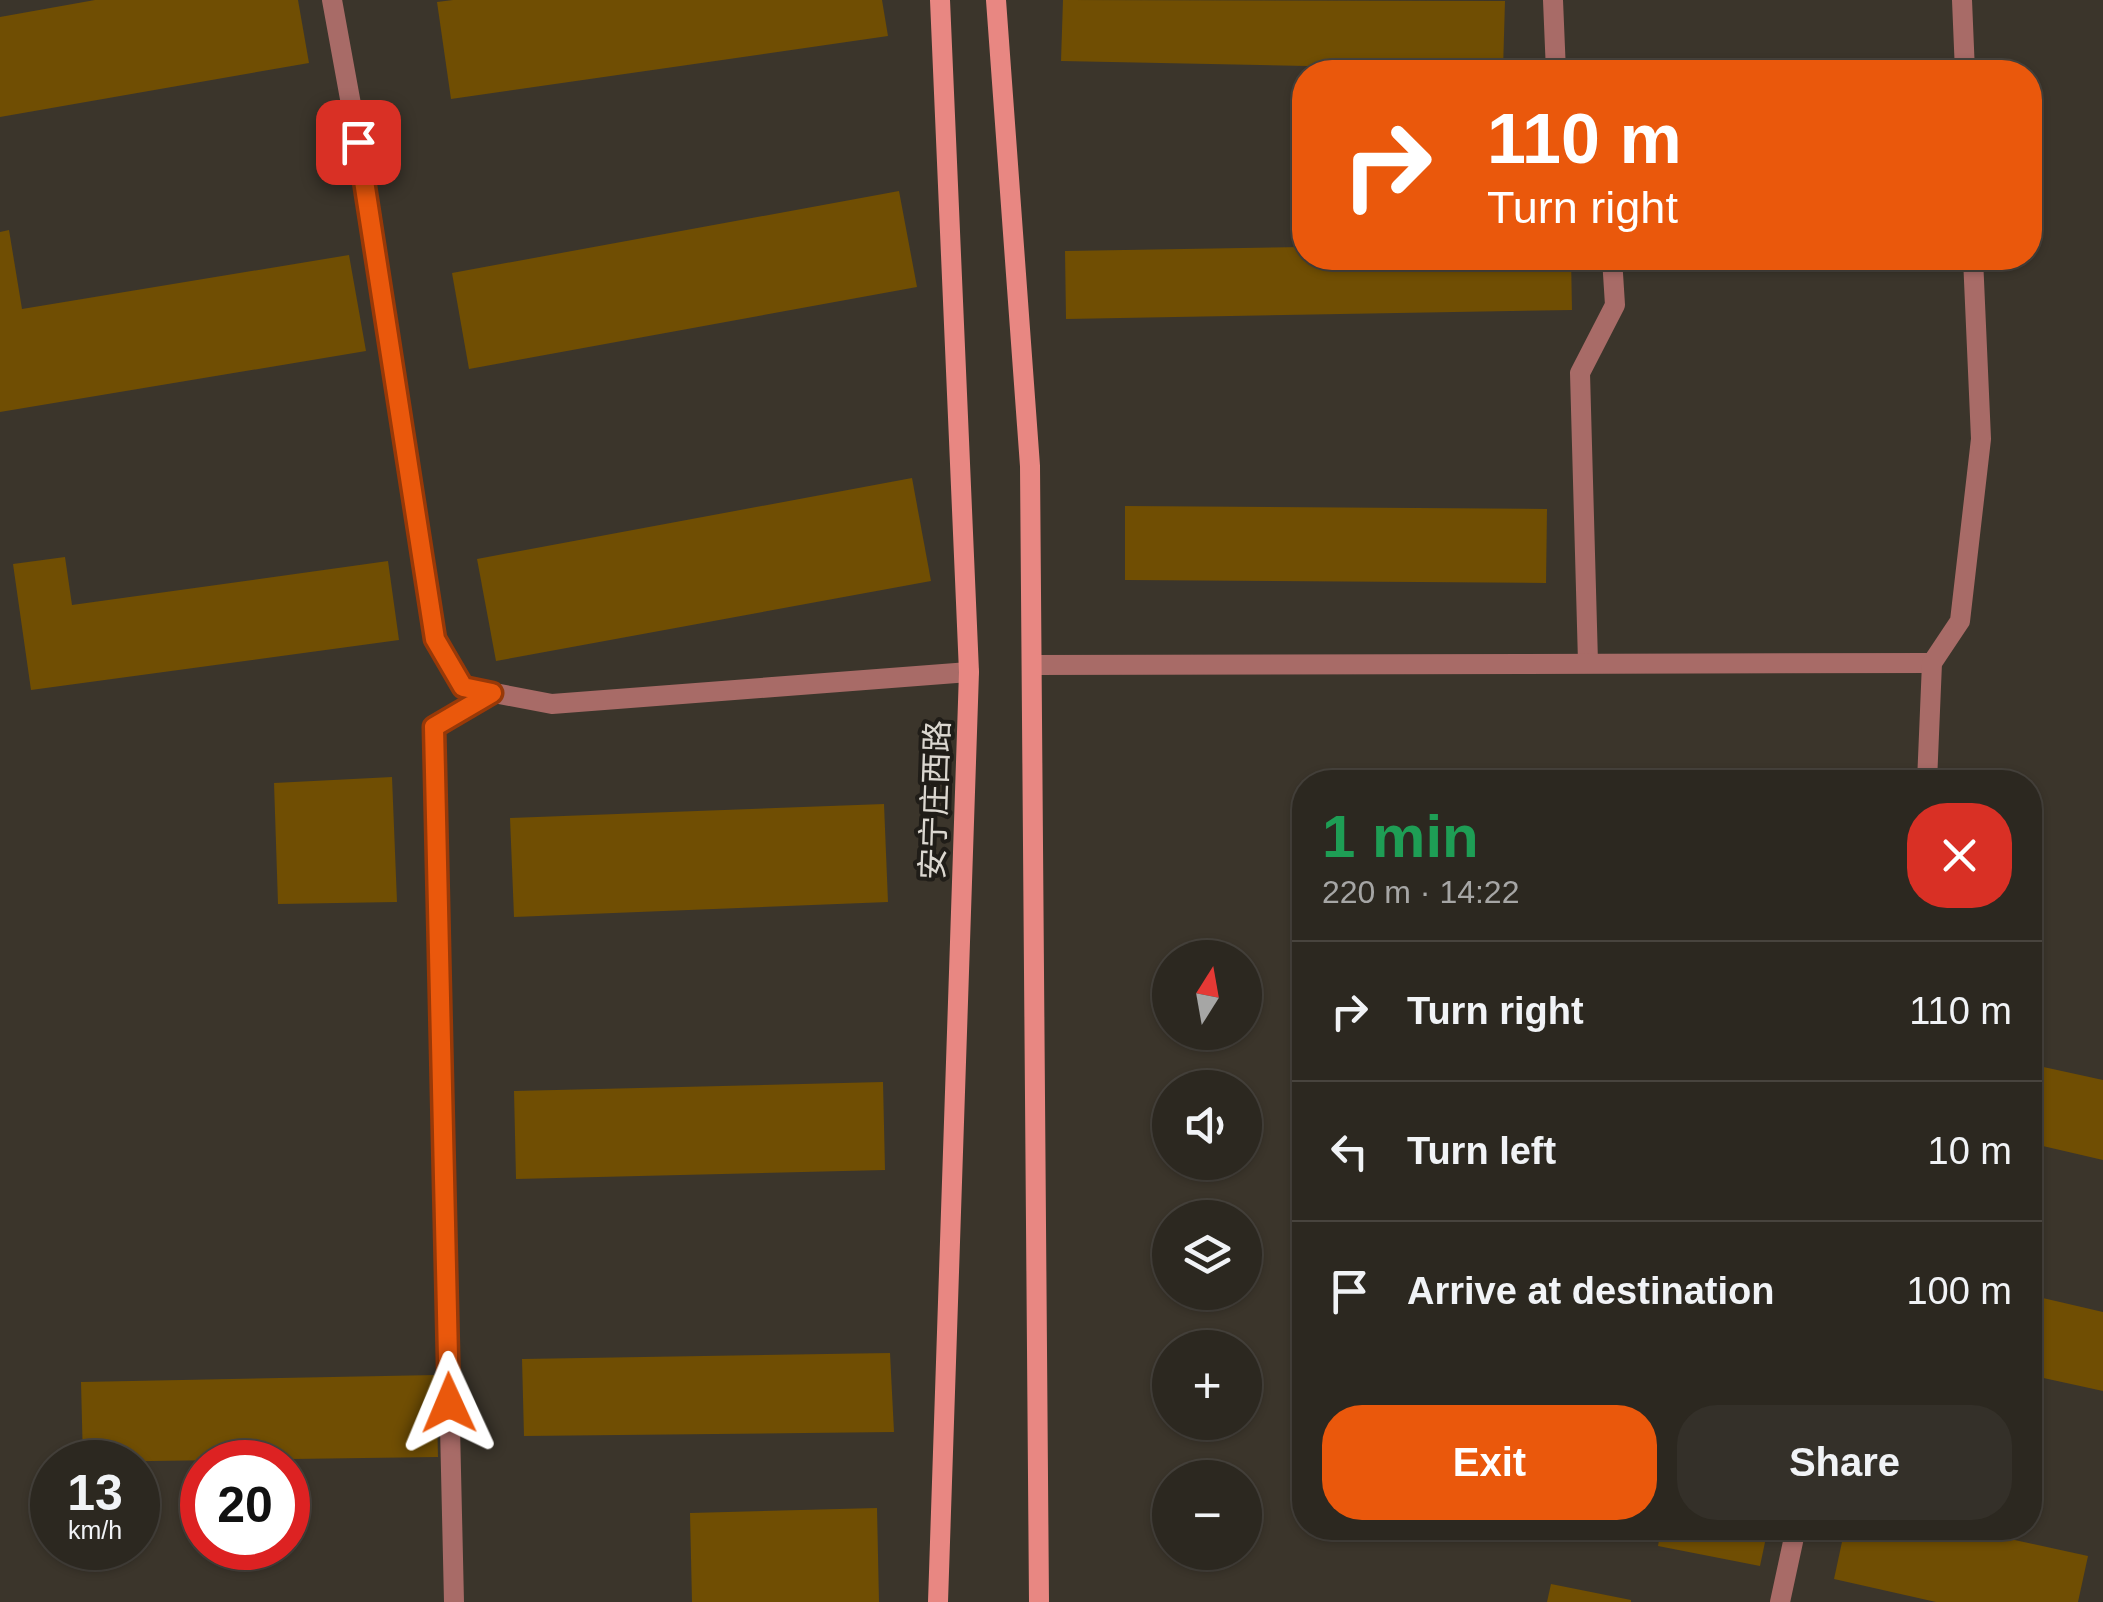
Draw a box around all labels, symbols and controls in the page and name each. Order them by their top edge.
pin [316,100,401,185]
icon: right [1322,100,1452,230]
text: 110 m [1487,100,1682,178]
icon: arrive [331,115,386,170]
text: Turn right [1487,182,1678,233]
street label: 安宁庄西路 [914,719,956,881]
text: 1 min [1322,803,1479,870]
button: close [1907,803,2012,908]
text: 220 m · 14:22 [1322,874,1519,910]
north arrow [1152,940,1262,1050]
map controls [1152,940,1262,1570]
icon: right [1322,984,1377,1039]
text: Turn right [1407,990,1584,1032]
text: 110 m [1909,990,2012,1032]
button: sound [1152,1070,1262,1180]
icon: left [1322,1124,1377,1179]
text: Turn left [1407,1130,1556,1172]
text: 10 m [1928,1130,2012,1172]
button: layers [1152,1200,1262,1310]
icon: arrive [1322,1264,1377,1319]
text: Arrive at destination [1407,1270,1774,1312]
text: 100 m [1906,1270,2012,1312]
button: + [1152,1330,1262,1440]
position arrow [397,1351,501,1455]
button: Exit [1322,1405,1657,1520]
button: Share [1677,1405,2012,1520]
speed limit sign: 20 [180,1440,310,1570]
button: − [1152,1460,1262,1570]
text: 13 [67,1465,123,1521]
text: km/h [68,1516,122,1544]

